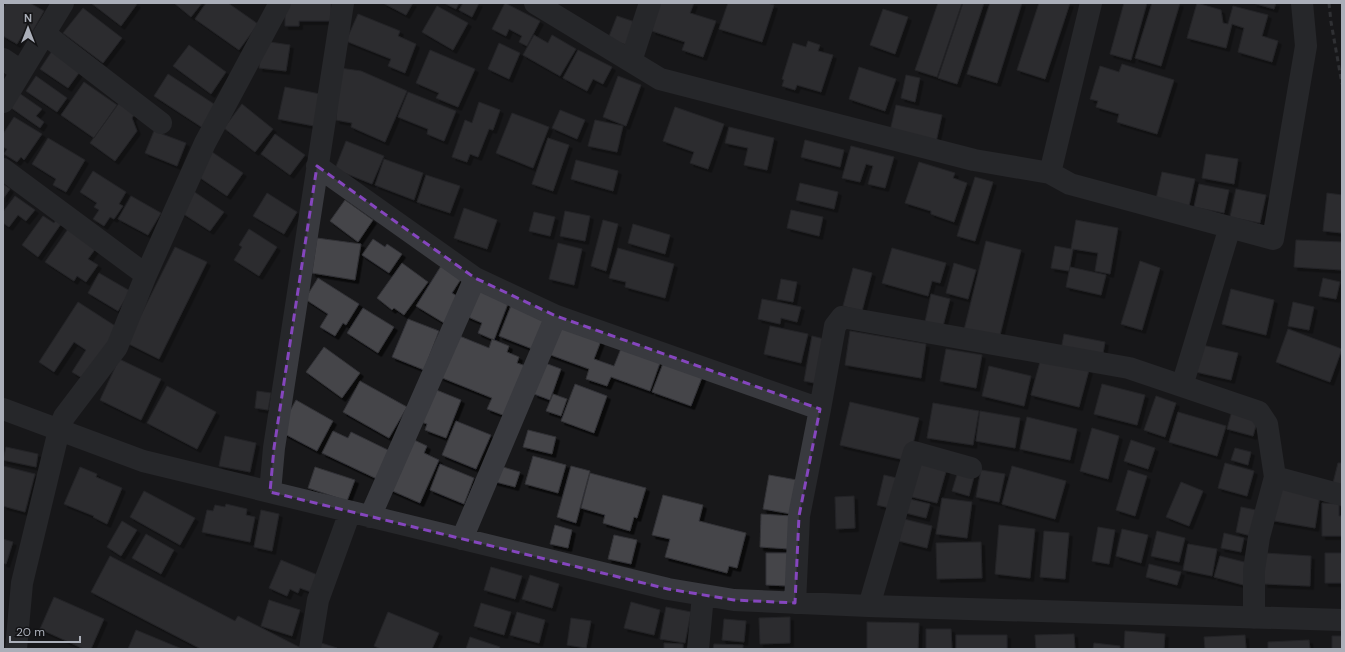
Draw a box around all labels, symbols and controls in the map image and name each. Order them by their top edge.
north arrow [8,8,48,48]
text: N [24,11,32,25]
scale bar [10,618,80,644]
text: 20 m [16,624,45,640]

